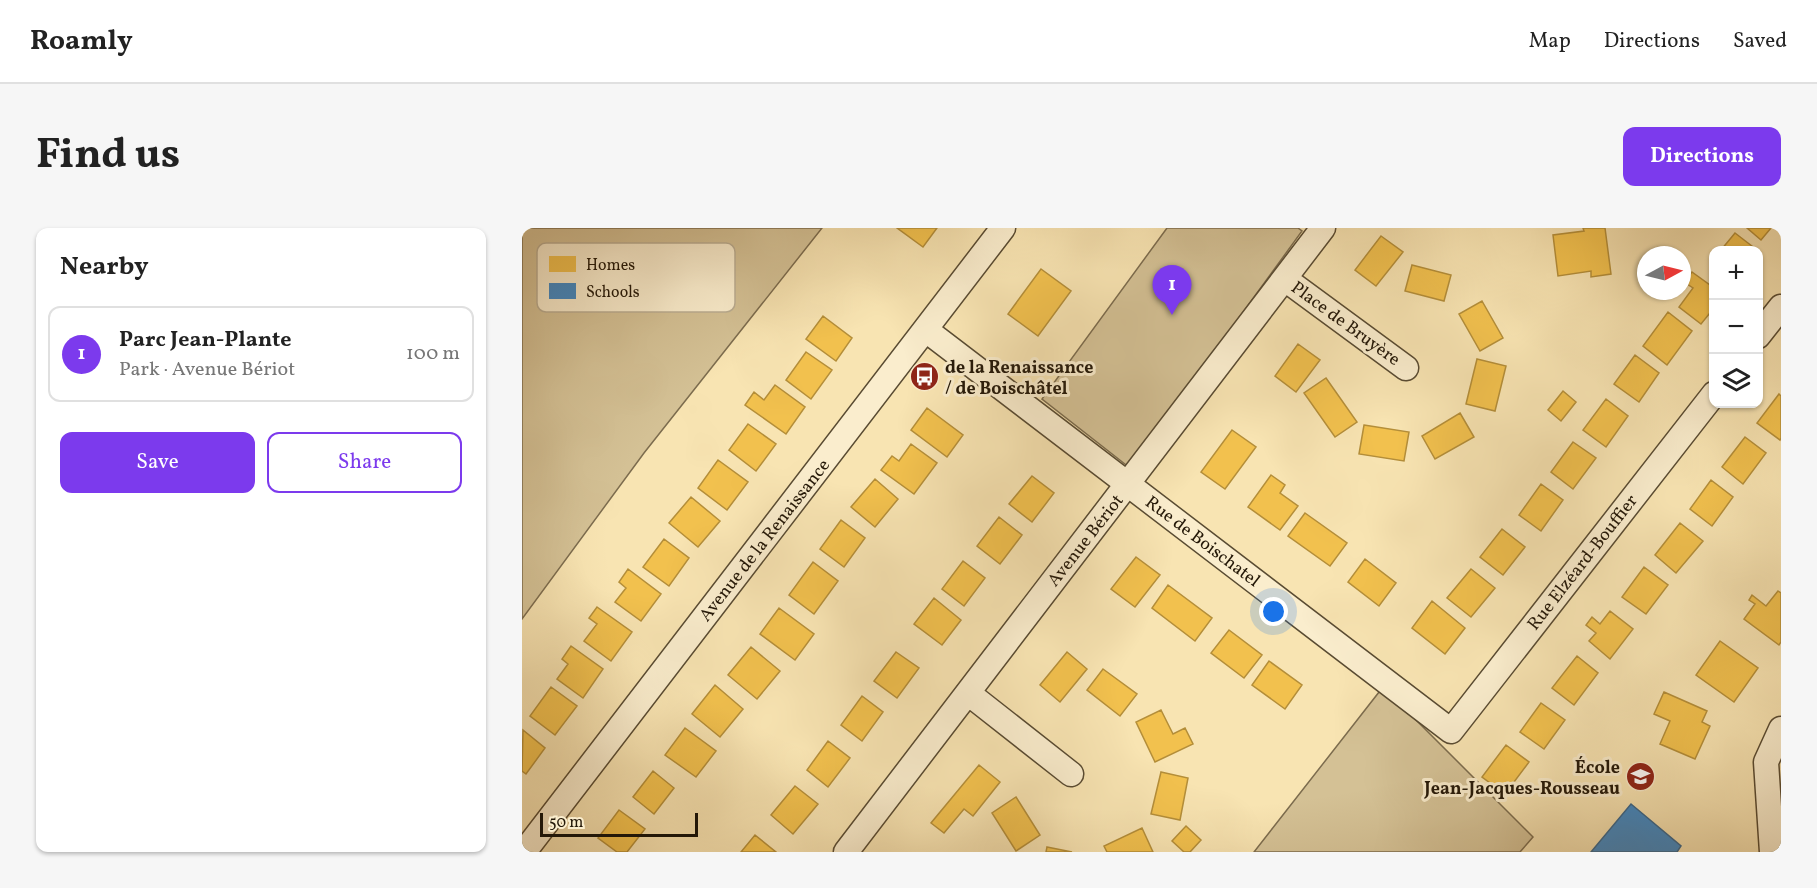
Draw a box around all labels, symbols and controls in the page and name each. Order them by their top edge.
text: Roamly [30,22,133,61]
text: Map [1529,27,1571,56]
text: Directions [1604,27,1700,56]
text: Saved [1733,27,1787,56]
text: Find us [36,127,180,186]
button: Directions [1623,127,1781,186]
legend [537,243,735,312]
north arrow [1637,246,1691,300]
map controls [1709,246,1763,408]
button: + [1709,246,1763,300]
text: Nearby [60,249,149,285]
text: Homes [586,255,635,277]
pin: 1 [1152,266,1192,315]
street label: Place de Bruyère [1285,276,1405,372]
text: Schools [586,282,640,304]
button: − [1709,300,1763,354]
text: Parc Jean-Plante [119,325,291,356]
text: 1 [77,340,86,368]
text: 100 m [406,340,460,368]
button: layers [1709,354,1763,408]
text: Park · Avenue Bériot [119,356,295,384]
place label: de la Renaissance / de Boischâtel [945,356,1093,402]
bus stop icon: de la Renaissance / de Boischâtel [908,361,940,393]
button: Save [60,432,255,493]
button: Share [267,432,462,493]
street label: Avenue de la Renaissance [694,454,837,627]
street label: Avenue Bériot [1042,489,1130,592]
street label: Rue Elzéard-Bouffier [1522,489,1644,636]
street label: Rue de Boischatel [1140,491,1265,594]
your location [1259,597,1288,626]
place label: École Jean-Jacques-Rousseau [1423,756,1620,802]
school or university icon: École Jean-Jacques-Rousseau [1625,761,1657,793]
scale bar [540,810,698,838]
text: 50 m [549,812,583,834]

